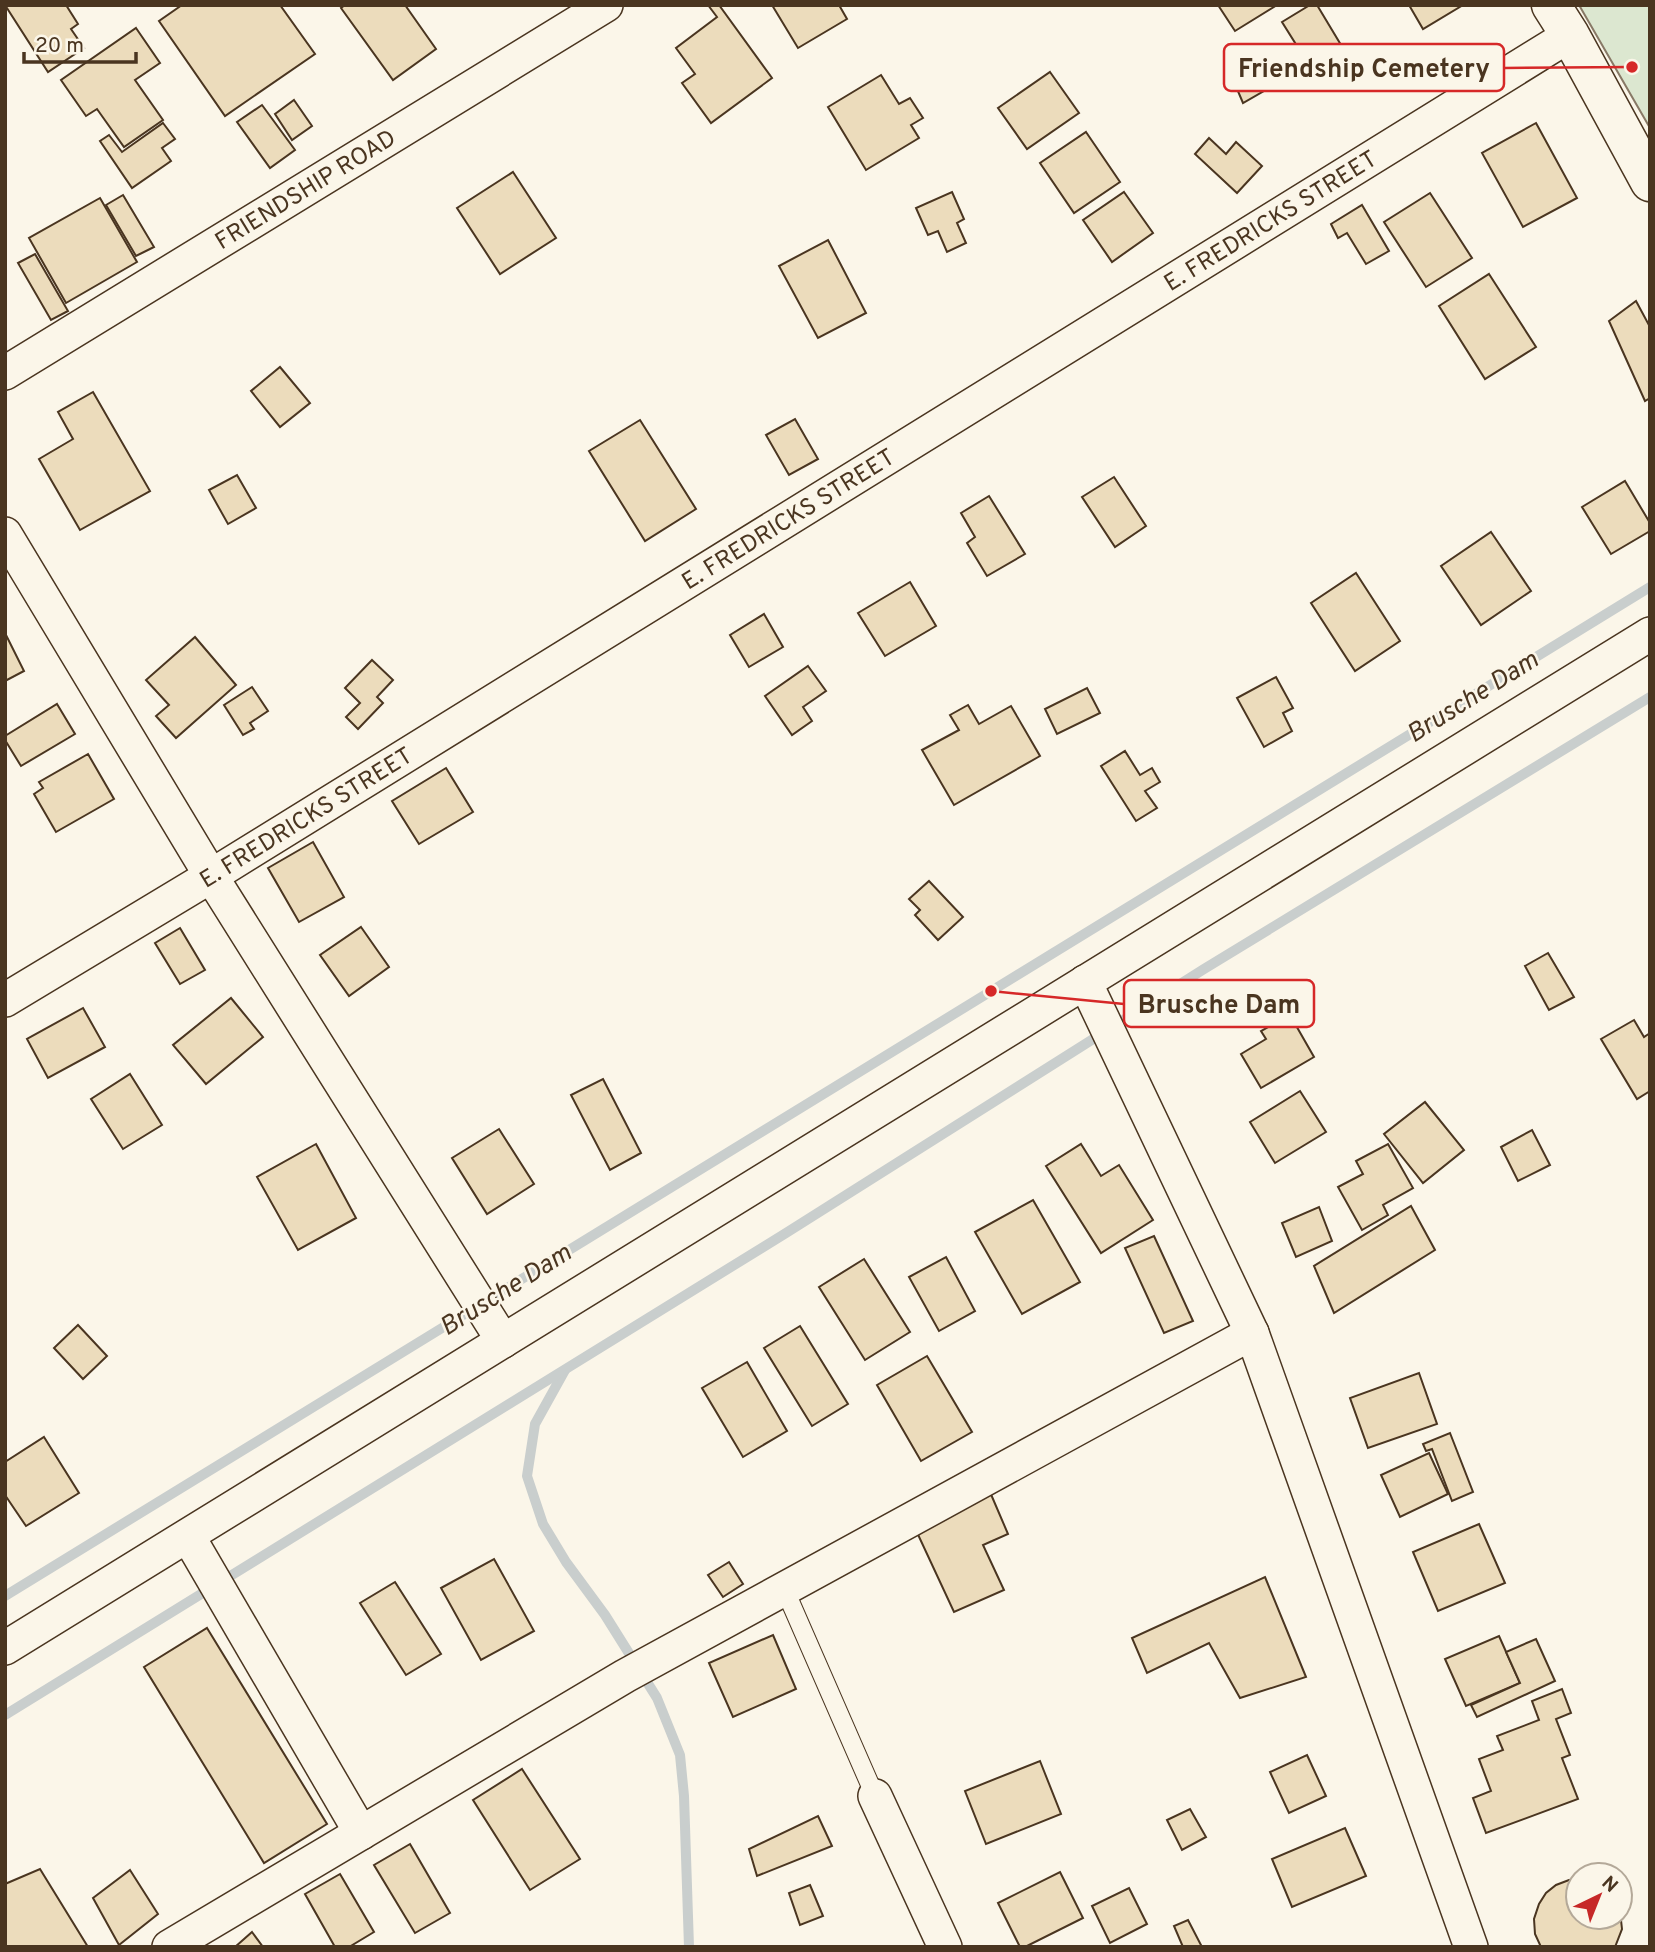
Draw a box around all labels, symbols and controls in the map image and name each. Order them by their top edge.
scale bar [24,21,136,65]
text: 20 m [35,33,84,60]
callout: Friendship Cemetery [1224,44,1504,91]
text: Friendship Cemetery [1238,54,1490,87]
street label: FRIENDSHIP ROAD [210,124,402,258]
street label: E. FREDRICKS STREET [1159,145,1383,299]
street label: E. FREDRICKS STREET [677,443,901,598]
water label: Brusche Dam [1401,644,1546,752]
street label: E. FREDRICKS STREET [195,742,419,896]
callout: Brusche Dam [1124,980,1314,1027]
text: Brusche Dam [1138,990,1300,1023]
water label: Brusche Dam [434,1237,579,1345]
north arrow [1564,1861,1634,1931]
text: N [1596,1872,1622,1898]

